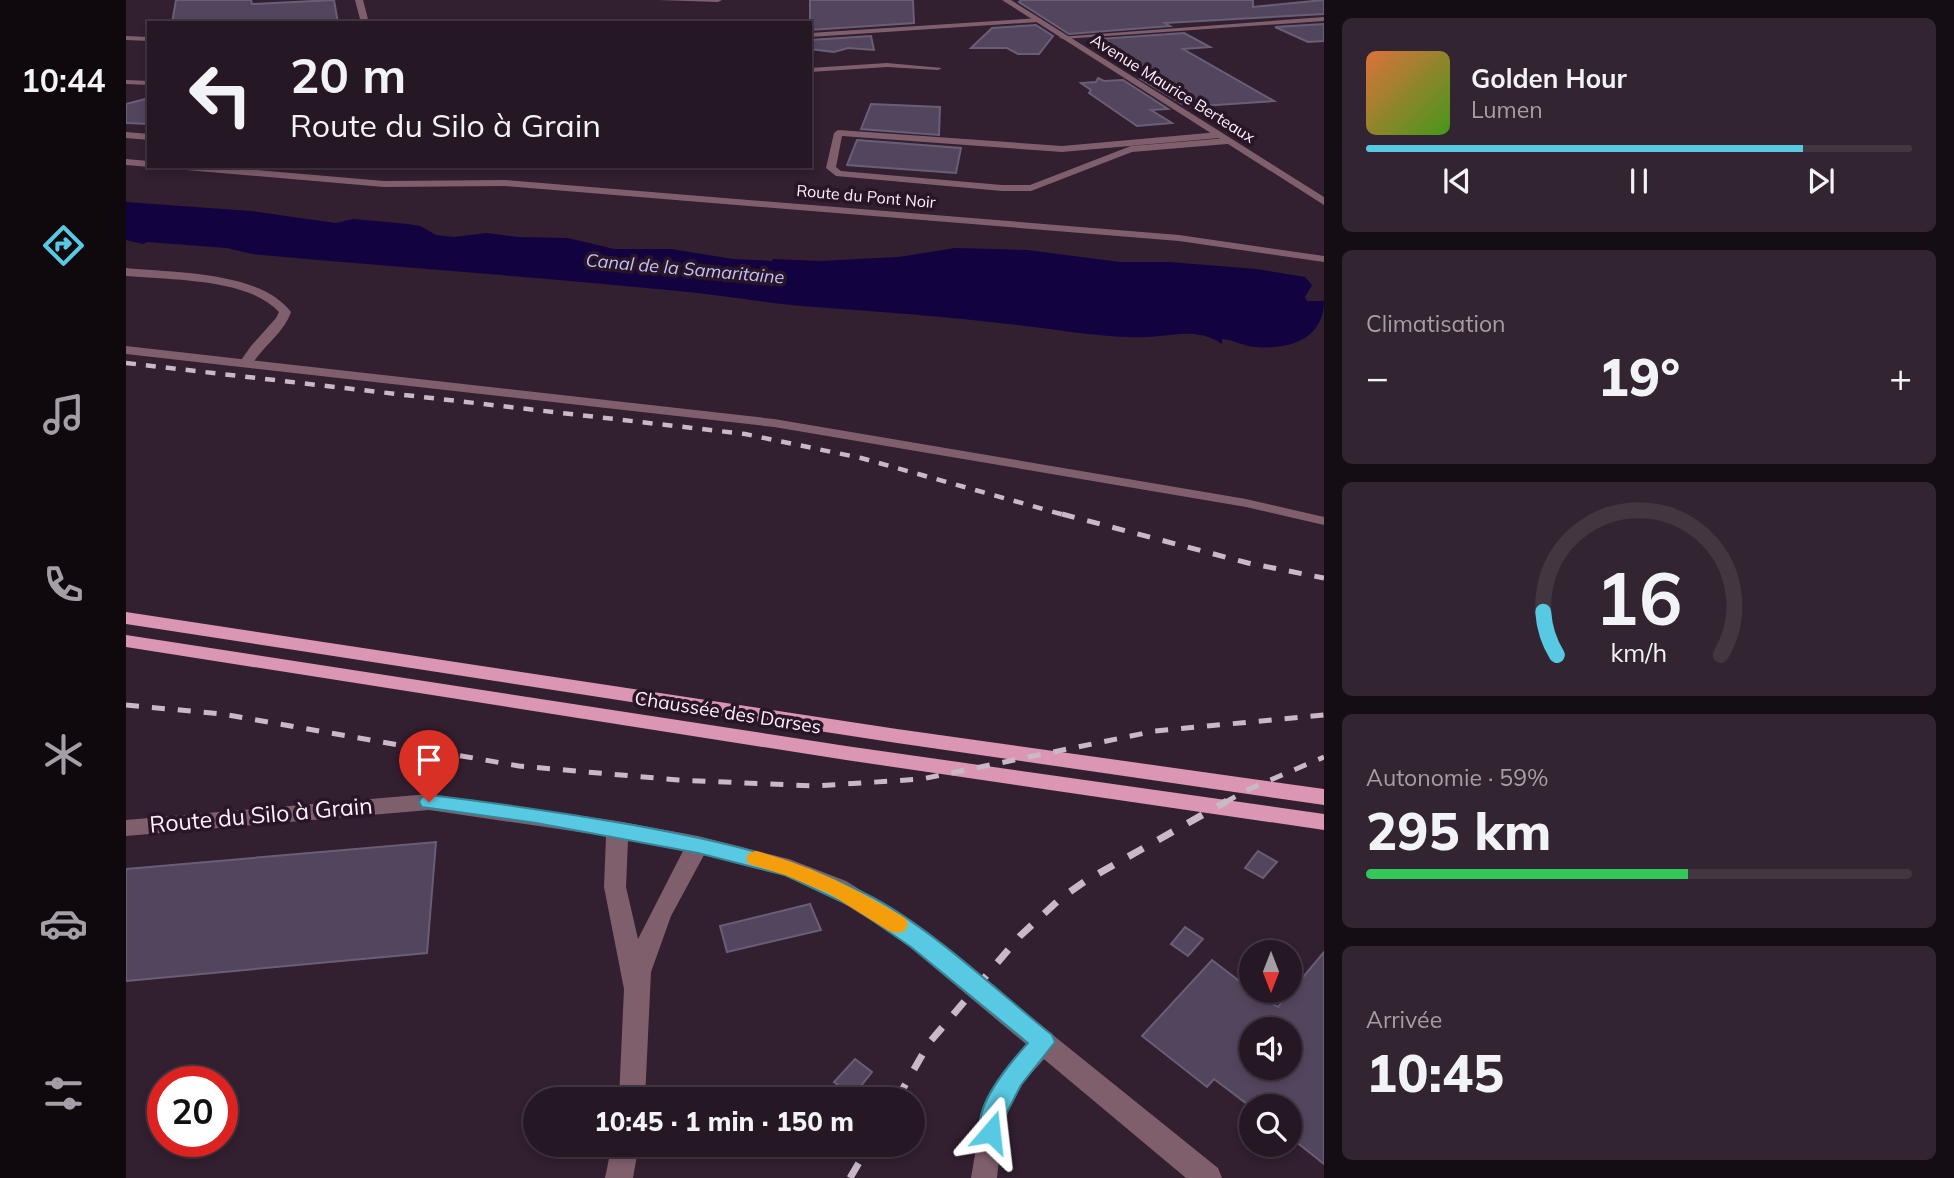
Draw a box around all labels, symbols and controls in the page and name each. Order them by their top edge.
street label: Avenue Maurice Berteaux [1087,29,1259,147]
text: 20 m [290,44,406,105]
icon: left [175,49,266,140]
text: 10:44 [21,60,105,100]
text: Golden Hour [1471,62,1627,95]
text: Lumen [1471,95,1543,124]
text: Route du Silo à Grain [290,105,601,145]
icon: previous [1438,162,1476,200]
icon: pause [1620,162,1658,200]
icon: next [1802,162,1840,200]
street label: Route du Pont Noir [796,180,937,212]
icon: directions [39,221,88,270]
water label: Canal de la Samaritaine [585,248,786,289]
text: Climatisation [1366,309,1506,338]
text: 19° [1598,344,1680,409]
text: − [1366,353,1389,401]
text: + [1889,353,1912,401]
icon: music [39,390,88,439]
text: 16 [1595,552,1683,643]
icon: phone [39,560,88,609]
text: km/h [1611,637,1667,668]
street label: Chaussée des Darses [633,685,823,739]
icon: climate [39,730,88,779]
pin [399,730,459,802]
icon: arrive [410,741,448,779]
text: Autonomie · 59% [1366,763,1549,792]
street label: Route du Silo à Grain [148,790,374,839]
text: 295 km [1366,798,1551,863]
icon: car [39,899,88,948]
north arrow [1239,940,1302,1003]
map controls [1239,940,1302,1157]
text: Arrivée [1366,1005,1442,1034]
button: sound [1239,1017,1302,1080]
text: 10:45 [1366,1040,1504,1105]
speed limit sign: 20 [147,1066,238,1157]
icon: filters [39,1069,88,1118]
button: search [1239,1094,1302,1157]
position arrow [954,1095,1028,1169]
text: 10:45 · 1 min · 150 m [594,1105,854,1138]

